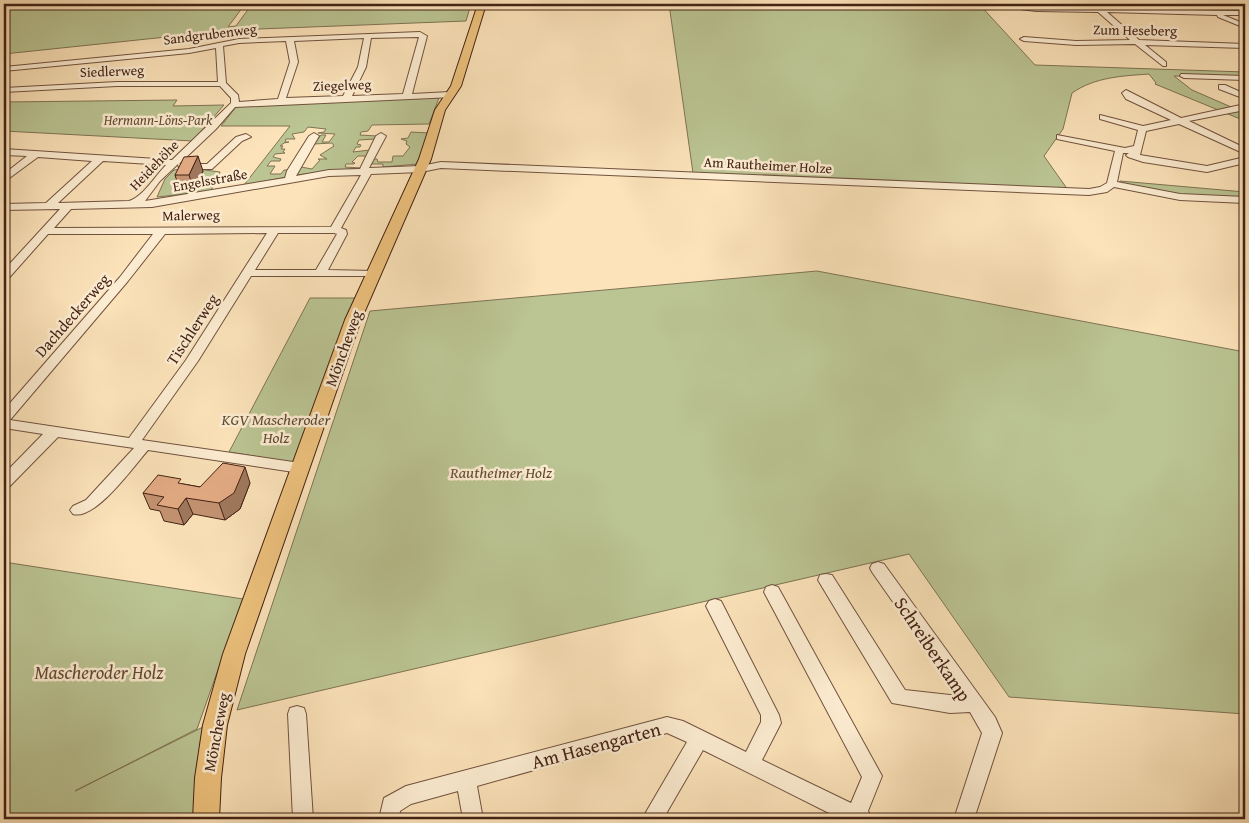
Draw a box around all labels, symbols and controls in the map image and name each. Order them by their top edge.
street label: Sandgrubenweg [162,18,258,50]
street label: Zum Heseberg [1093,19,1177,41]
street label: Siedlerweg [80,60,144,82]
street label: Ziegelweg [312,74,372,96]
park label: Hermann-Löns-Park [103,110,213,130]
street label: Heidehöhe [125,135,183,195]
street label: Am Rautheimer Holze [703,152,833,178]
street label: Engelsstraße [171,164,249,196]
street label: Malerweg [162,204,220,226]
street label: Dachdeckerweg [29,268,115,362]
street label: Tischlerweg [160,289,224,369]
street label: Möncheweg [318,306,368,390]
park label: KGV Mascheroder Holz [221,407,331,449]
park label: Rautheimer Holz [449,460,553,484]
street label: Schreiberkamp [888,591,978,707]
park label: Mascheroder Holz [35,658,164,686]
street label: Möncheweg [197,690,235,774]
street label: Am Hasengarten [528,714,664,776]

